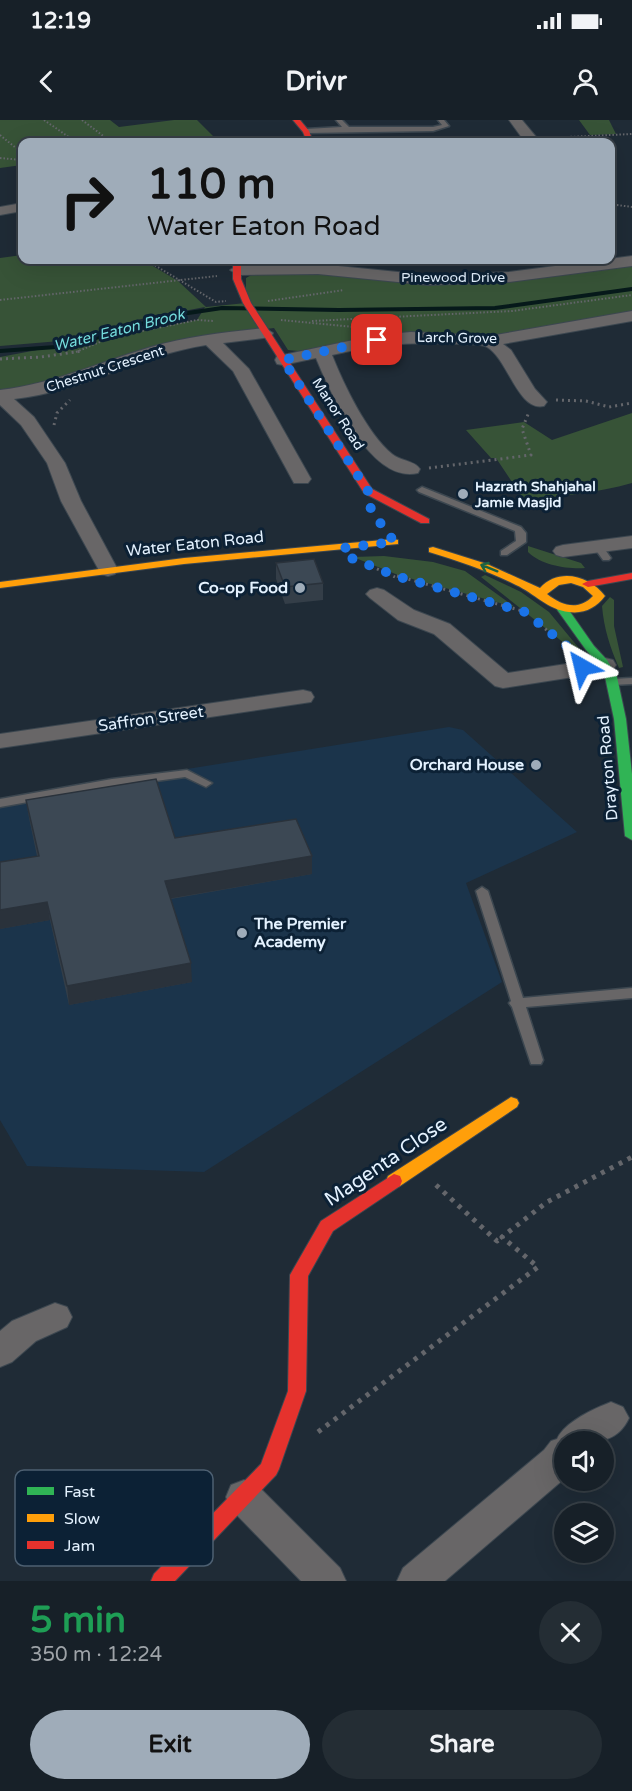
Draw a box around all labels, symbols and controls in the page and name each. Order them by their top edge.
text: 12:19 [30,8,91,34]
icon: back [30,65,63,98]
text: Drivr [285,65,347,98]
icon: person [569,65,602,98]
text: 110 m [147,159,276,210]
icon: right [48,162,126,240]
text: Water Eaton Road [147,210,381,243]
street label: Pinewood Drive [401,269,505,286]
water label: Water Eaton Brook [52,305,188,355]
pin [351,314,402,365]
icon: arrive [360,323,393,356]
street label: Larch Grove [417,329,497,347]
street label: Chestnut Crescent [44,342,167,396]
street label: Manor Road [308,375,368,453]
place label: Hazrath Shahjahal Jamie Masjid [474,478,596,511]
marker: Hazrath Shahjahal Jamie Masjid [456,487,470,501]
street label: Water Eaton Road [125,527,265,561]
one-way arrow [480,562,498,573]
place label: Co-op Food [198,578,288,598]
marker: Co-op Food [293,581,307,595]
position arrow [550,635,614,699]
street label: Saffron Street [97,702,205,736]
street label: Drayton Road [593,715,623,821]
place label: Orchard House [410,755,524,775]
marker: Orchard House [529,758,543,772]
place label: The Premier Academy [253,914,347,952]
marker: The Premier Academy [235,926,249,940]
street label: Magenta Close [320,1112,452,1212]
map controls [554,1431,614,1563]
button: sound [554,1431,614,1491]
legend [15,1470,213,1566]
text: Fast [64,1482,95,1502]
button: layers [554,1503,614,1563]
text: Slow [64,1509,100,1529]
text: Jam [64,1536,95,1556]
text: 5 min [30,1599,126,1642]
button: close [539,1601,602,1664]
text: 350 m · 12:24 [30,1643,162,1667]
button: Exit [30,1710,310,1779]
button: Share [322,1710,602,1779]

